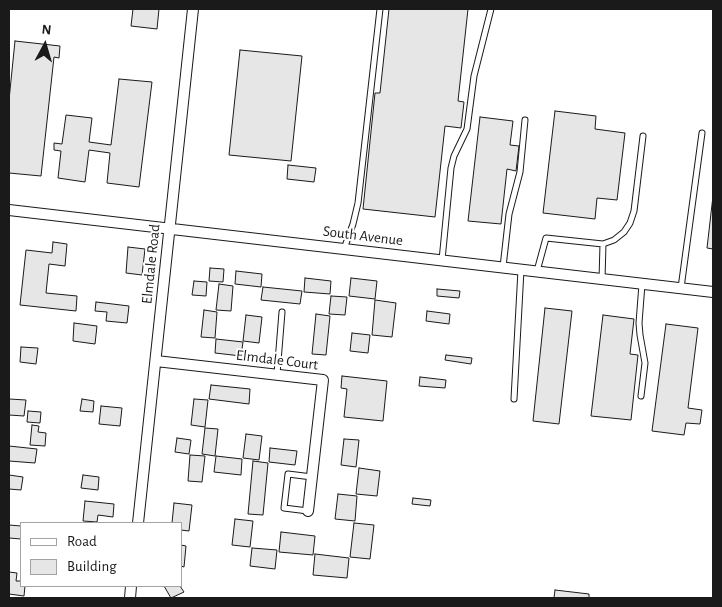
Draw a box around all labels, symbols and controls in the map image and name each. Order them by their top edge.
north arrow [20,20,70,70]
text: N [41,23,52,38]
street label: South Avenue [322,222,404,250]
street label: Elmdale Road [138,223,164,305]
street label: Elmdale Court [235,346,319,374]
legend [20,522,182,587]
text: Road [67,534,97,549]
text: Building [67,559,117,574]

